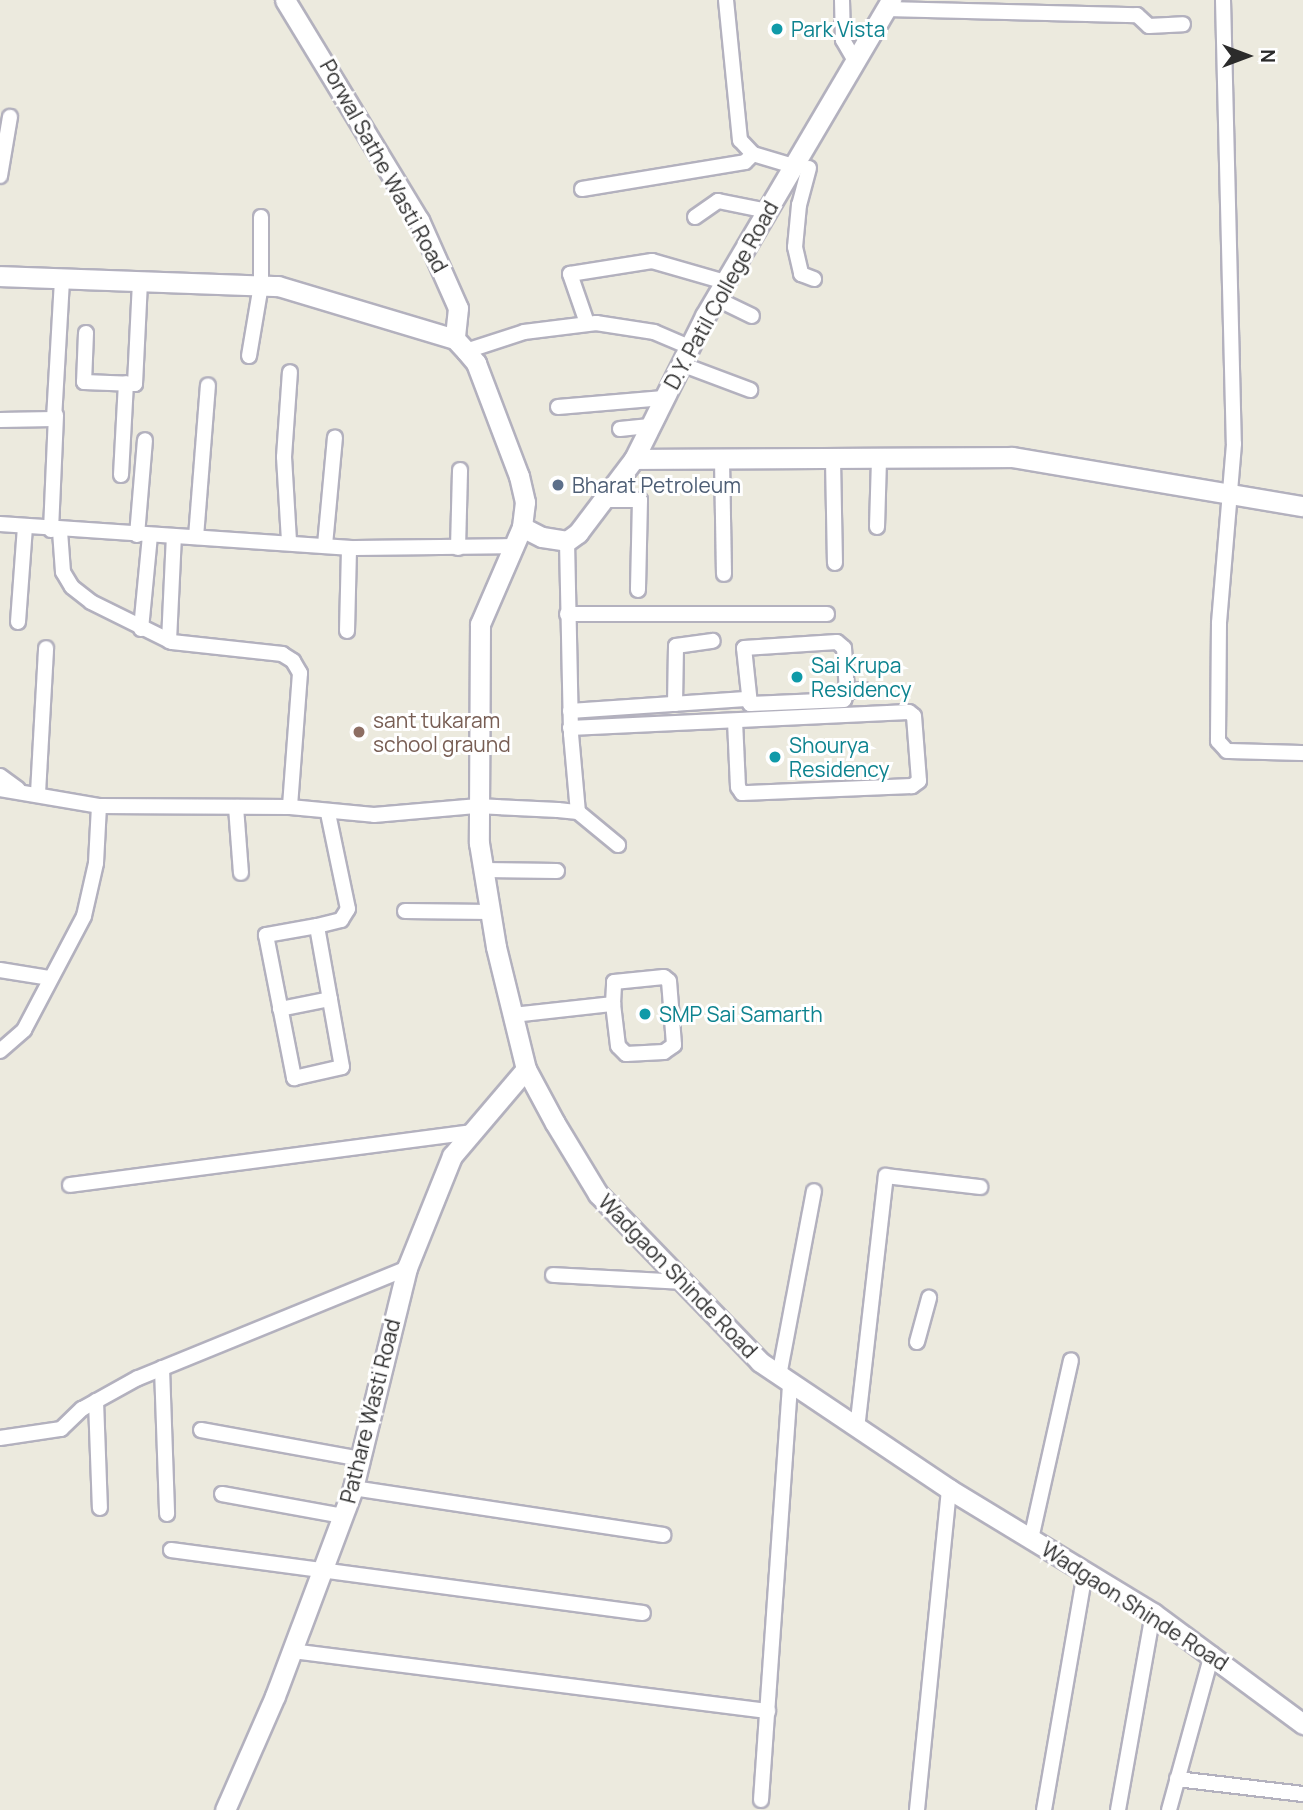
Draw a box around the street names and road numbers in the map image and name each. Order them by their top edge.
street label: Porwal Sathe Wasti Road [315,55,453,277]
street label: D.Y. Patil College Road [659,197,783,393]
street label: Wadgaon Shinde Road [593,1189,763,1363]
street label: Pathare Wasti Road [335,1316,405,1506]
street label: Wadgaon Shinde Road [1037,1536,1233,1676]

